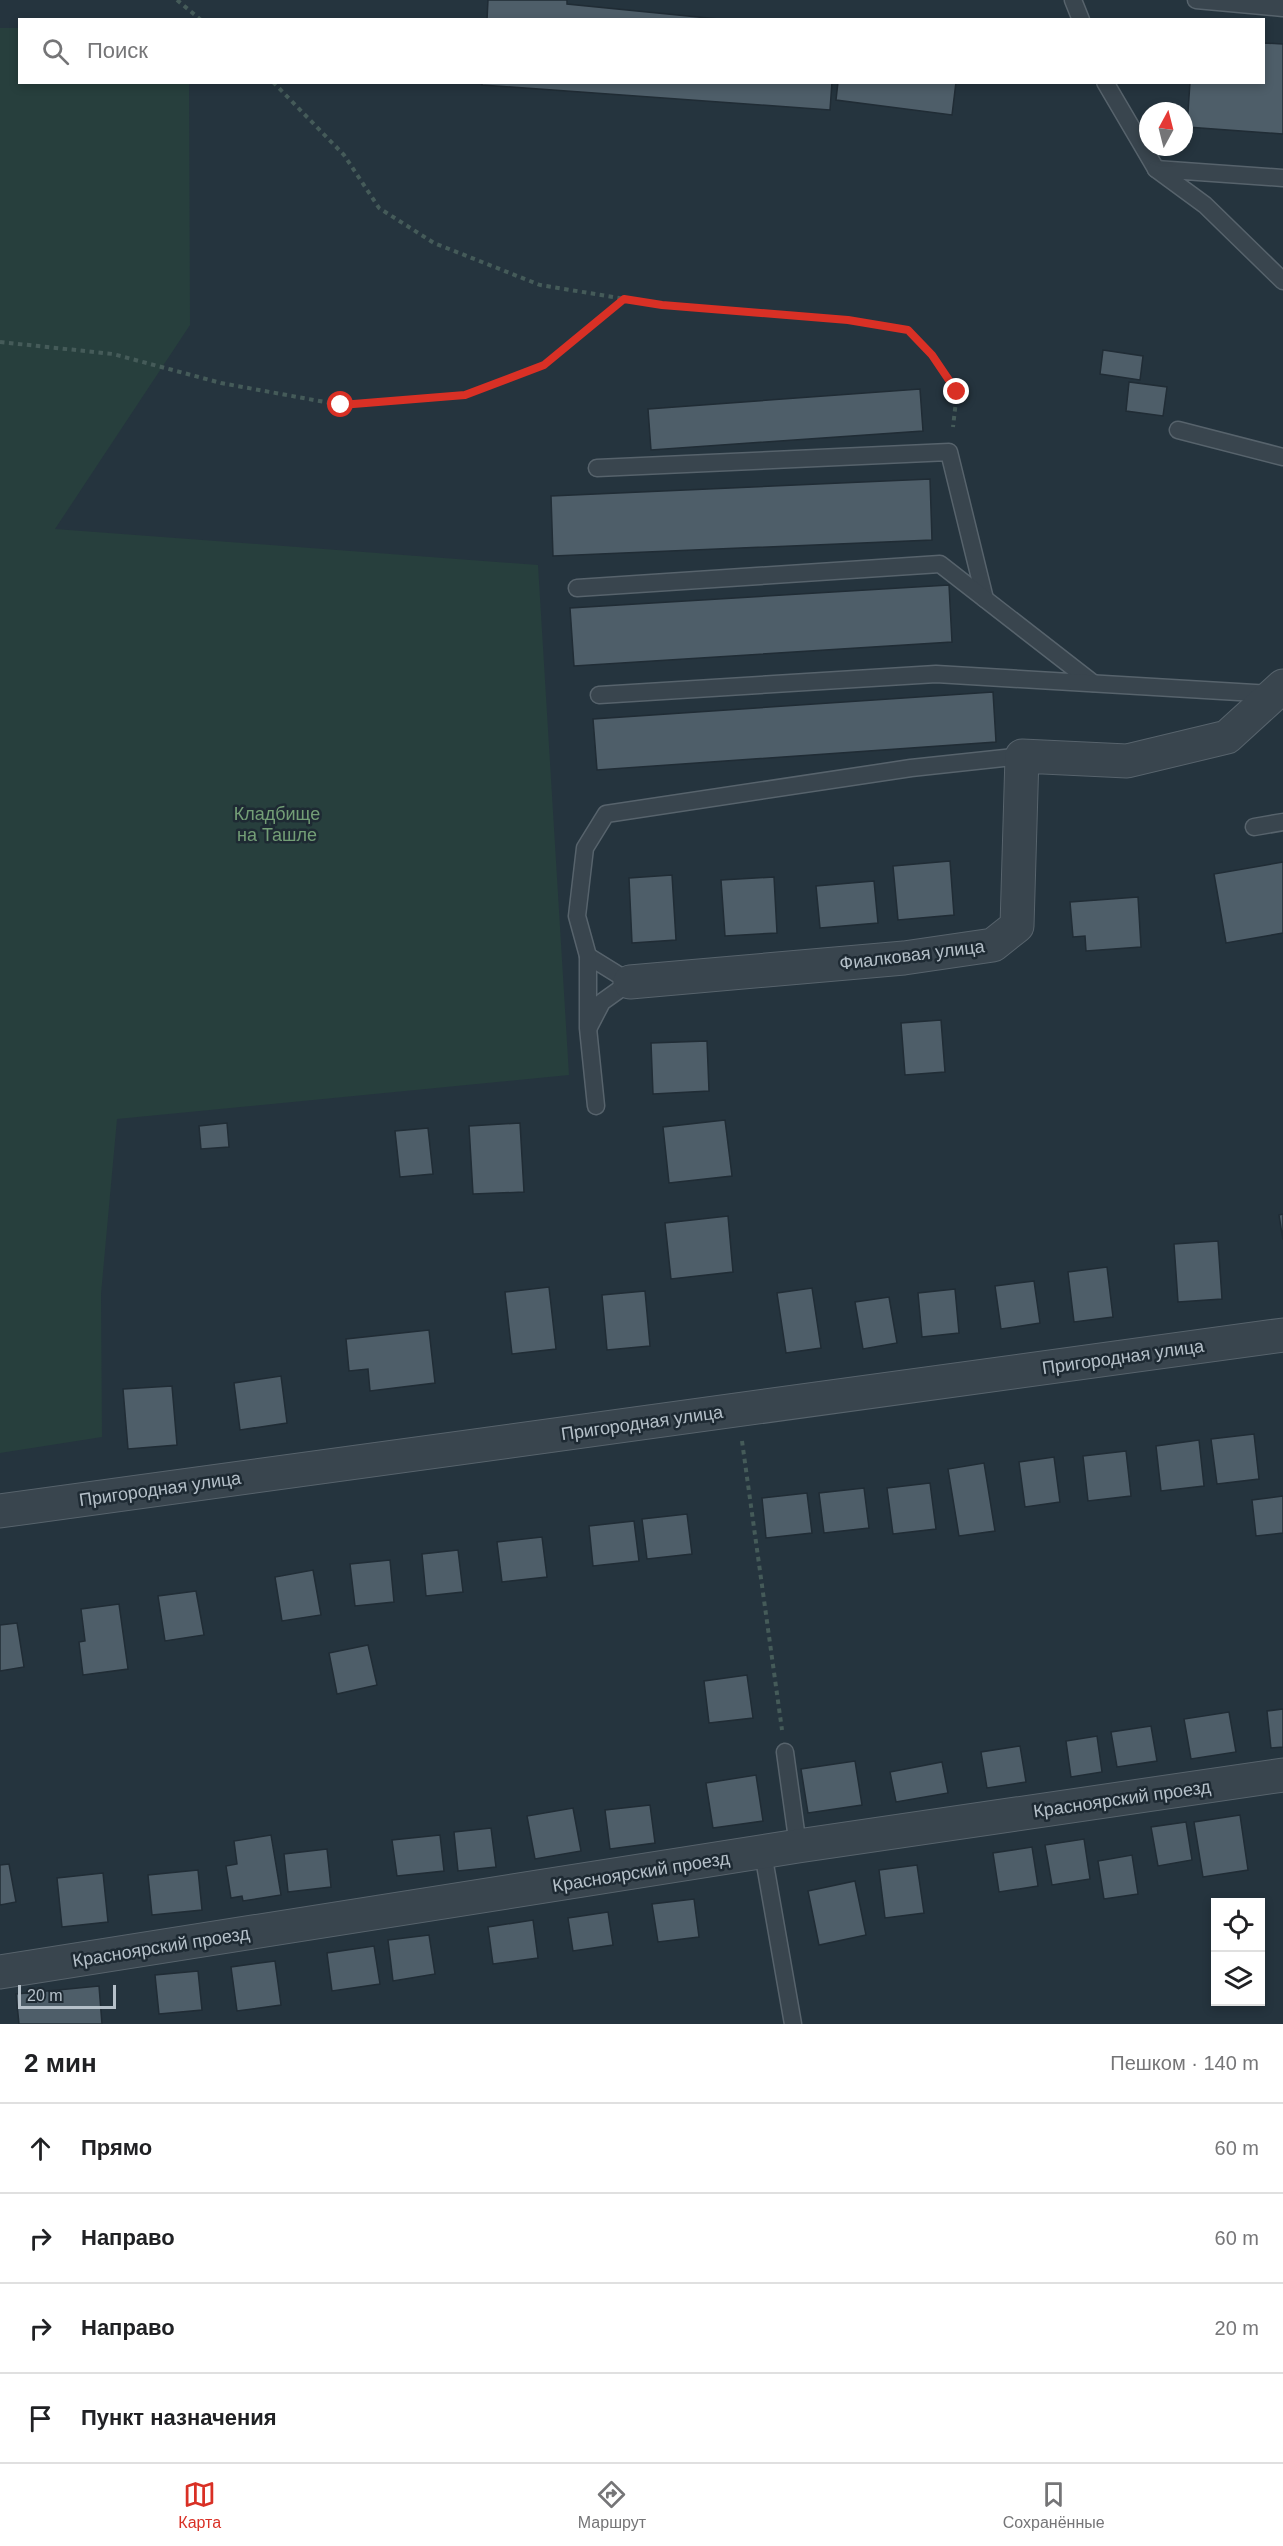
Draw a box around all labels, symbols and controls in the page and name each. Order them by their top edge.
search box [18,18,1265,84]
icon: search [39,35,72,68]
text: Поиск [87,38,148,63]
north arrow [1139,102,1193,156]
route end [943,378,969,404]
route start [327,391,353,417]
park label: Кладбище на Ташле [234,804,320,845]
street label: Фиалковая улица [838,936,987,974]
street label: Пригородная улица [1041,1336,1206,1378]
street label: Пригородная улица [560,1402,725,1444]
street label: Пригородная улица [78,1468,243,1510]
street label: Красноярский проезд [1032,1777,1212,1821]
street label: Красноярский проезд [551,1848,731,1896]
map controls [1211,1898,1265,2006]
button: locate [1211,1898,1265,1952]
street label: Красноярский проезд [71,1923,251,1971]
button: layers [1211,1952,1265,2006]
scale bar [18,1982,116,2010]
text: 20 m [27,1987,63,2004]
text: 2 мин [24,2048,97,2078]
text: Пешком · 140 m [1110,2052,1259,2074]
icon: ahead [24,2132,57,2165]
text: Прямо [81,2135,152,2160]
text: 60 m [1215,2137,1259,2159]
icon: right [24,2222,57,2255]
text: Направо [81,2225,175,2250]
text: 60 m [1215,2227,1259,2249]
icon: right [24,2312,57,2345]
text: Направо [81,2315,175,2340]
text: 20 m [1215,2317,1259,2339]
icon: arrive [24,2402,57,2435]
text: Пункт назначения [81,2405,277,2430]
tab: Карта [178,2478,221,2532]
tab: Маршрут [578,2478,646,2532]
tab: Сохранённые [1003,2478,1105,2532]

